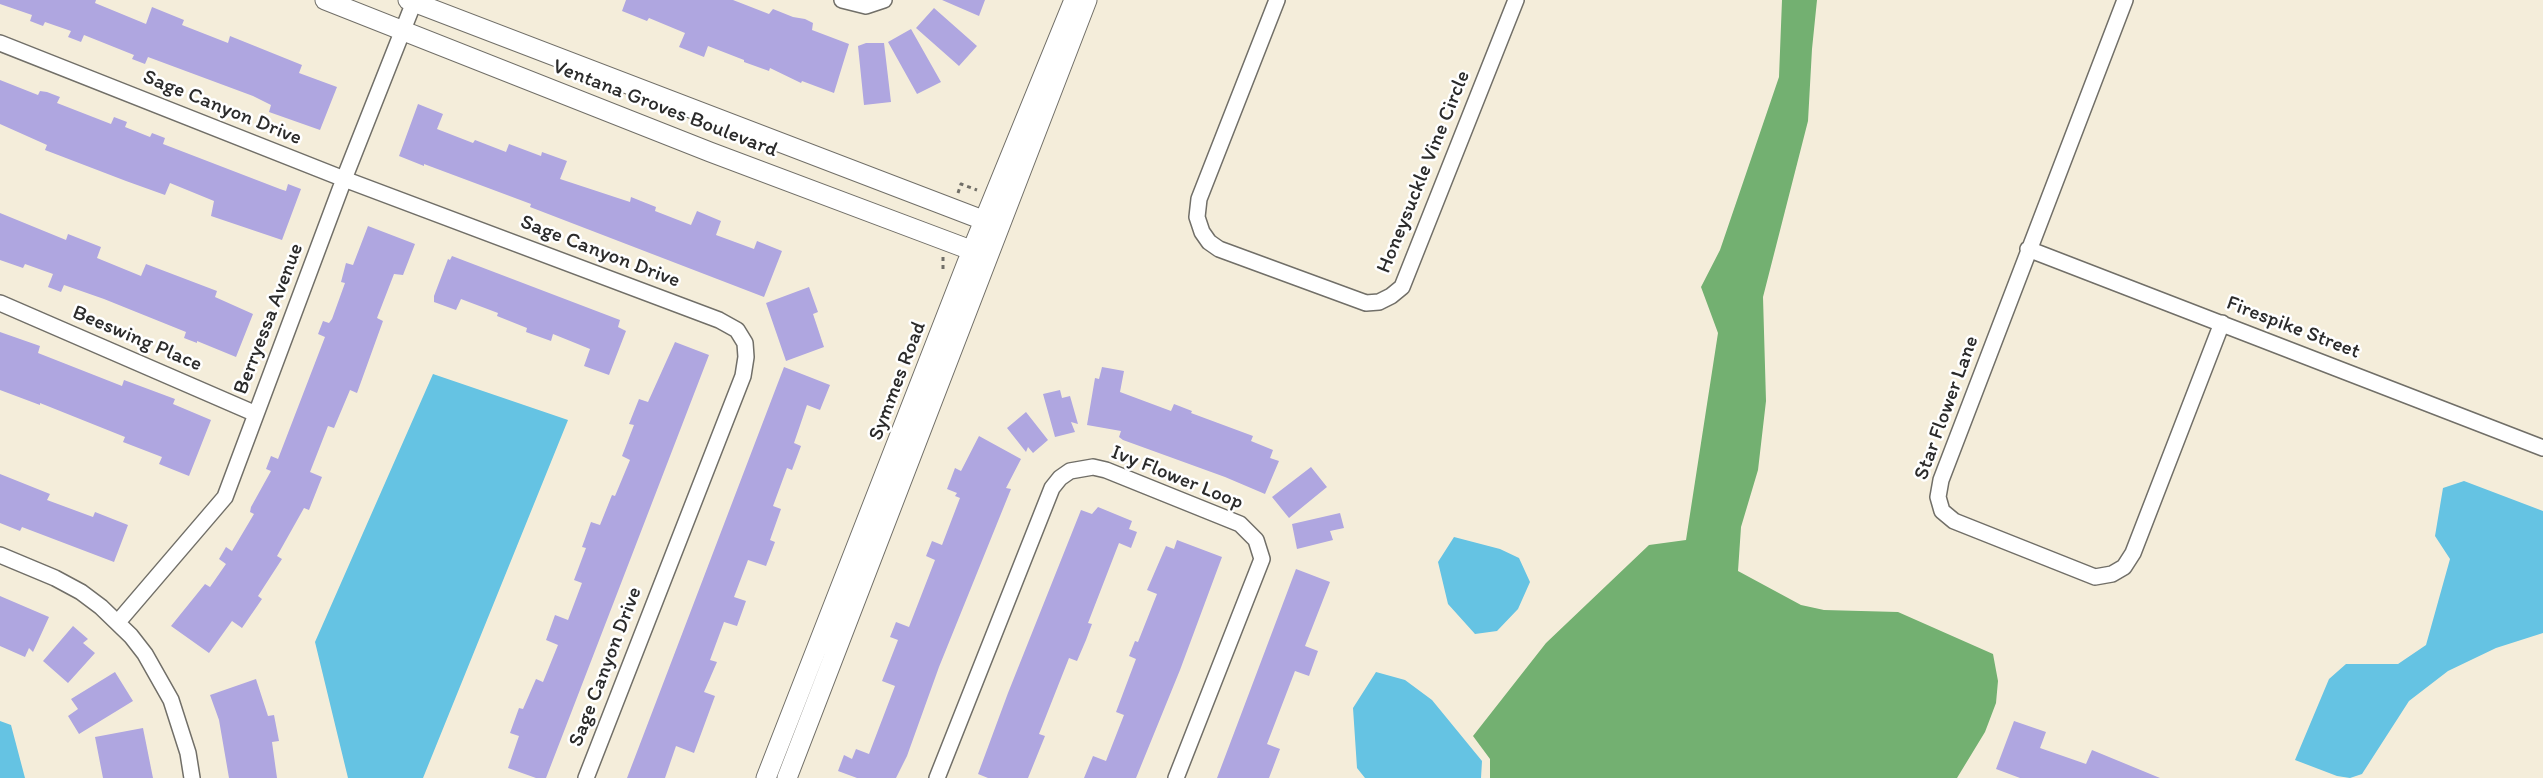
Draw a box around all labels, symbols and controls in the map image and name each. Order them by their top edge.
street label: Ventana Groves Boulevard [549,54,781,164]
street label: Sage Canyon Drive [139,65,305,151]
street label: Honeysuckle Vine Circle [1372,67,1476,277]
street label: Sage Canyon Drive [517,210,683,294]
street label: Berryessa Avenue [229,240,309,398]
street label: Firespike Street [2223,291,2363,365]
street label: Beeswing Place [68,300,206,378]
street label: Symmes Road [864,318,932,444]
street label: Star Flower Lane [1909,333,1985,483]
street label: Ivy Flower Loop [1107,440,1247,516]
street label: Sage Canyon Drive [564,584,648,750]

